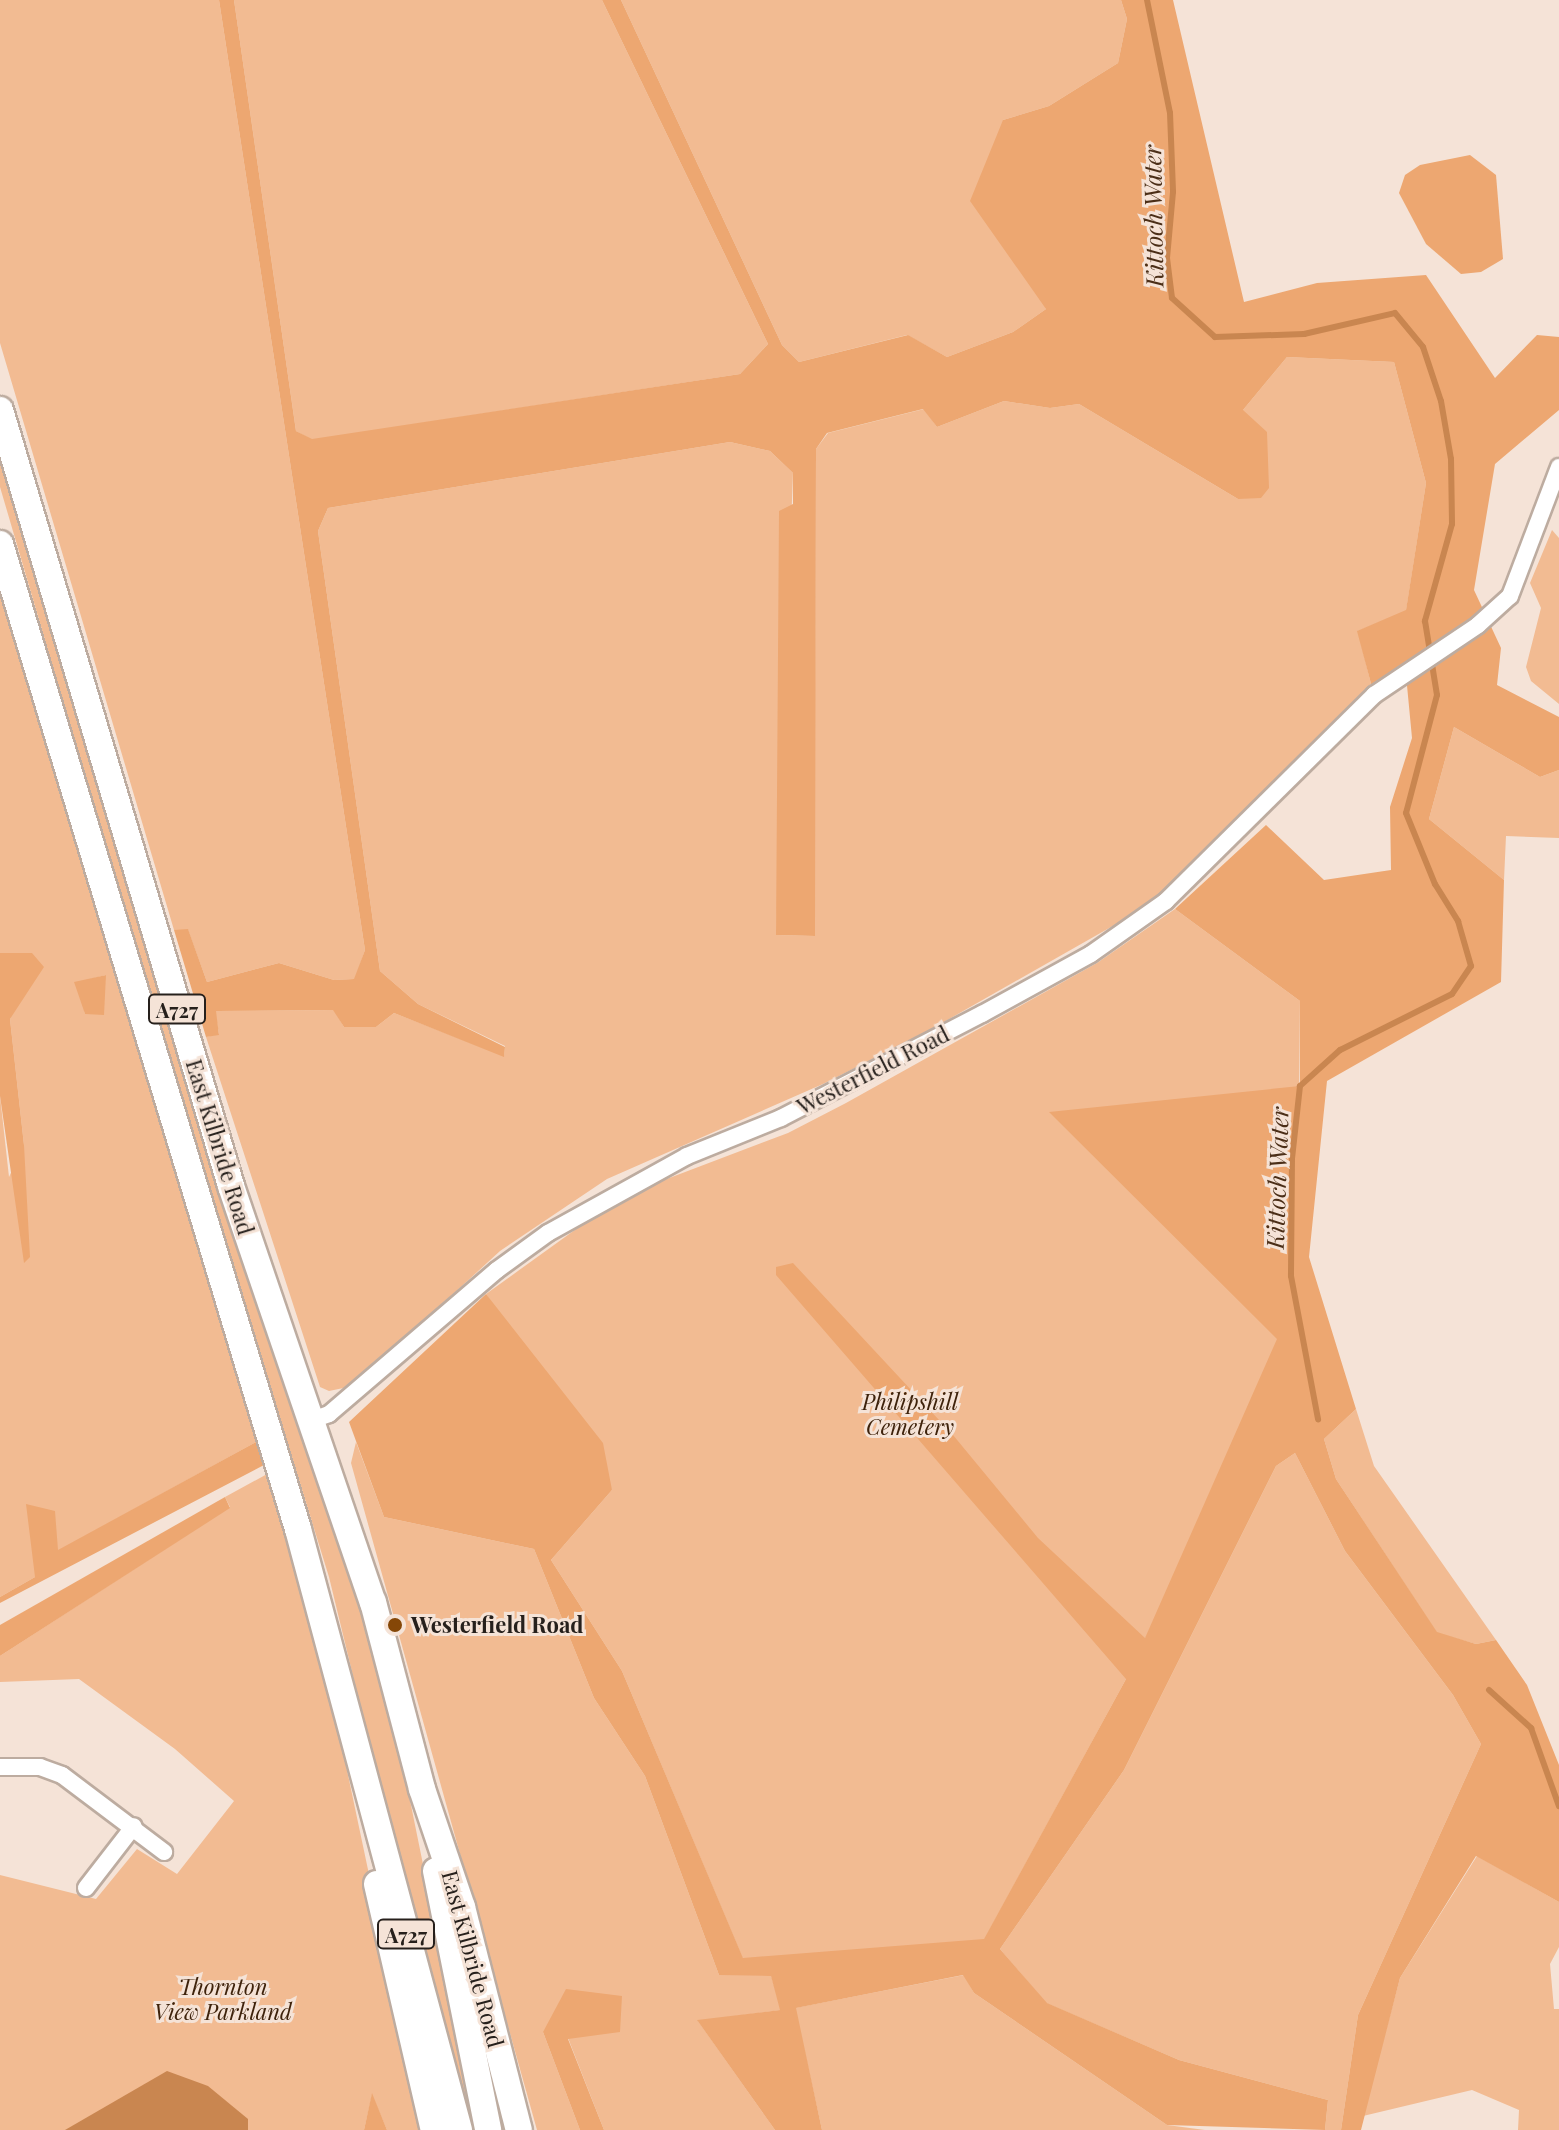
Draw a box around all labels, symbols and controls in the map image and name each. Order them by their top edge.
water label: Kittoch Water [1137,145,1169,287]
road number: A727 [147,993,207,1025]
street label: Westerfield Road [793,1020,953,1120]
street label: East Kilbride Road [181,1056,259,1238]
water label: Kittoch Water [1260,1106,1294,1250]
park label: Philipshill Cemetery [862,1388,958,1440]
place label: Westerfield Road [411,1612,584,1638]
marker: Westerfield Road [386,1616,404,1634]
street label: East Kilbride Road [437,1867,509,2051]
road number: A727 [376,1918,436,1950]
park label: Thornton View Parkland [154,1973,292,2024]

